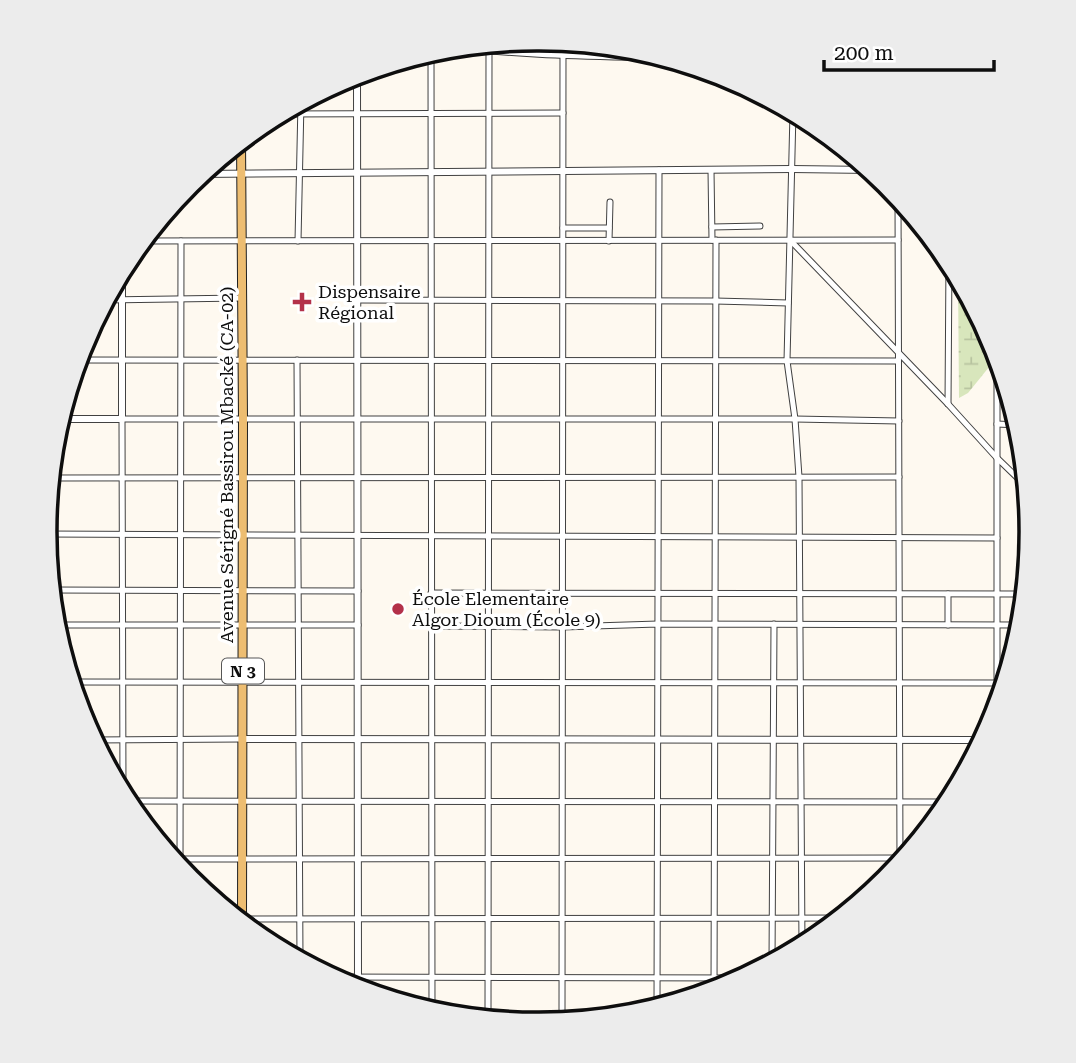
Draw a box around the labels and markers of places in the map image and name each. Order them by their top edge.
place label: Dispensaire Régional [318,281,421,323]
marker: Dispensaire Régional [292,292,312,312]
place label: École Elementaire Algor Dioum (École 9) [412,588,601,630]
marker: École Elementaire Algor Dioum (École 9) [390,601,406,617]

